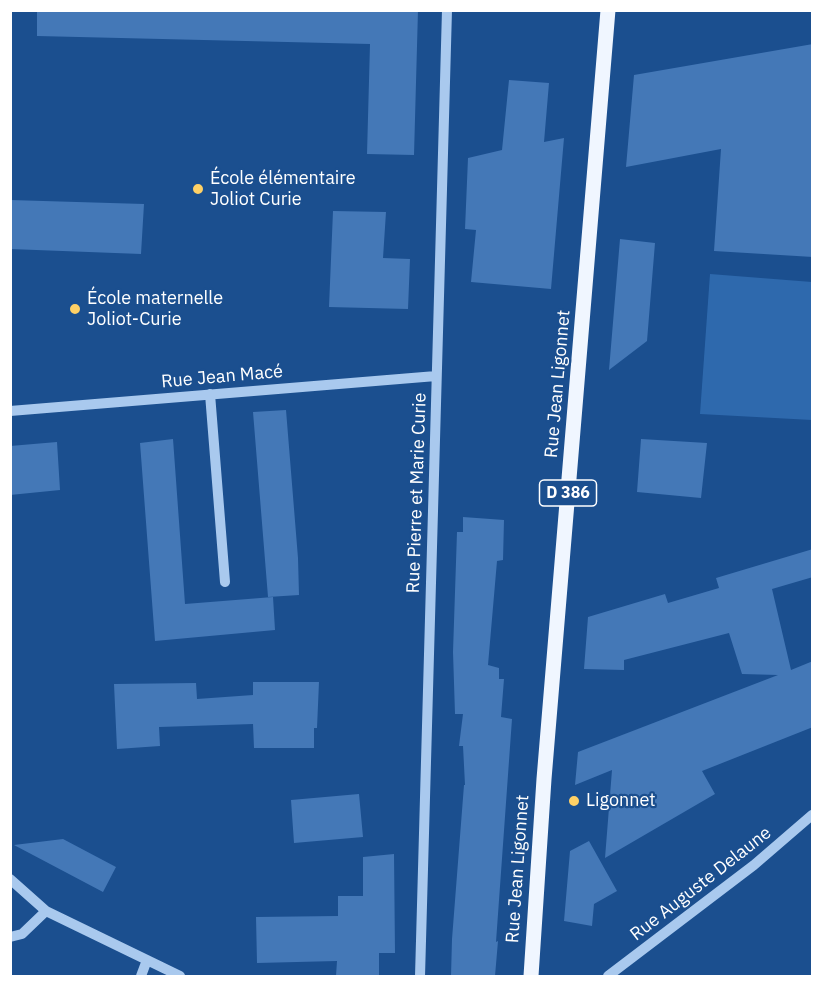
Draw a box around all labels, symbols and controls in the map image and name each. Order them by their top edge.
place label: École élémentaire Joliot Curie [210,168,356,210]
marker: École élémentaire Joliot Curie [191,182,205,196]
place label: École maternelle Joliot-Curie [87,288,223,330]
marker: École maternelle Joliot-Curie [68,302,82,316]
street label: Rue Jean Ligonnet [541,309,575,459]
street label: Rue Jean Macé [160,361,284,393]
street label: Rue Pierre et Marie Curie [403,392,431,594]
road number: D 386 [540,480,596,506]
place label: Ligonnet [586,790,656,812]
street label: Rue Jean Ligonnet [502,794,534,944]
marker: Ligonnet [567,794,581,808]
street label: Rue Auguste Delaune [626,822,776,946]

